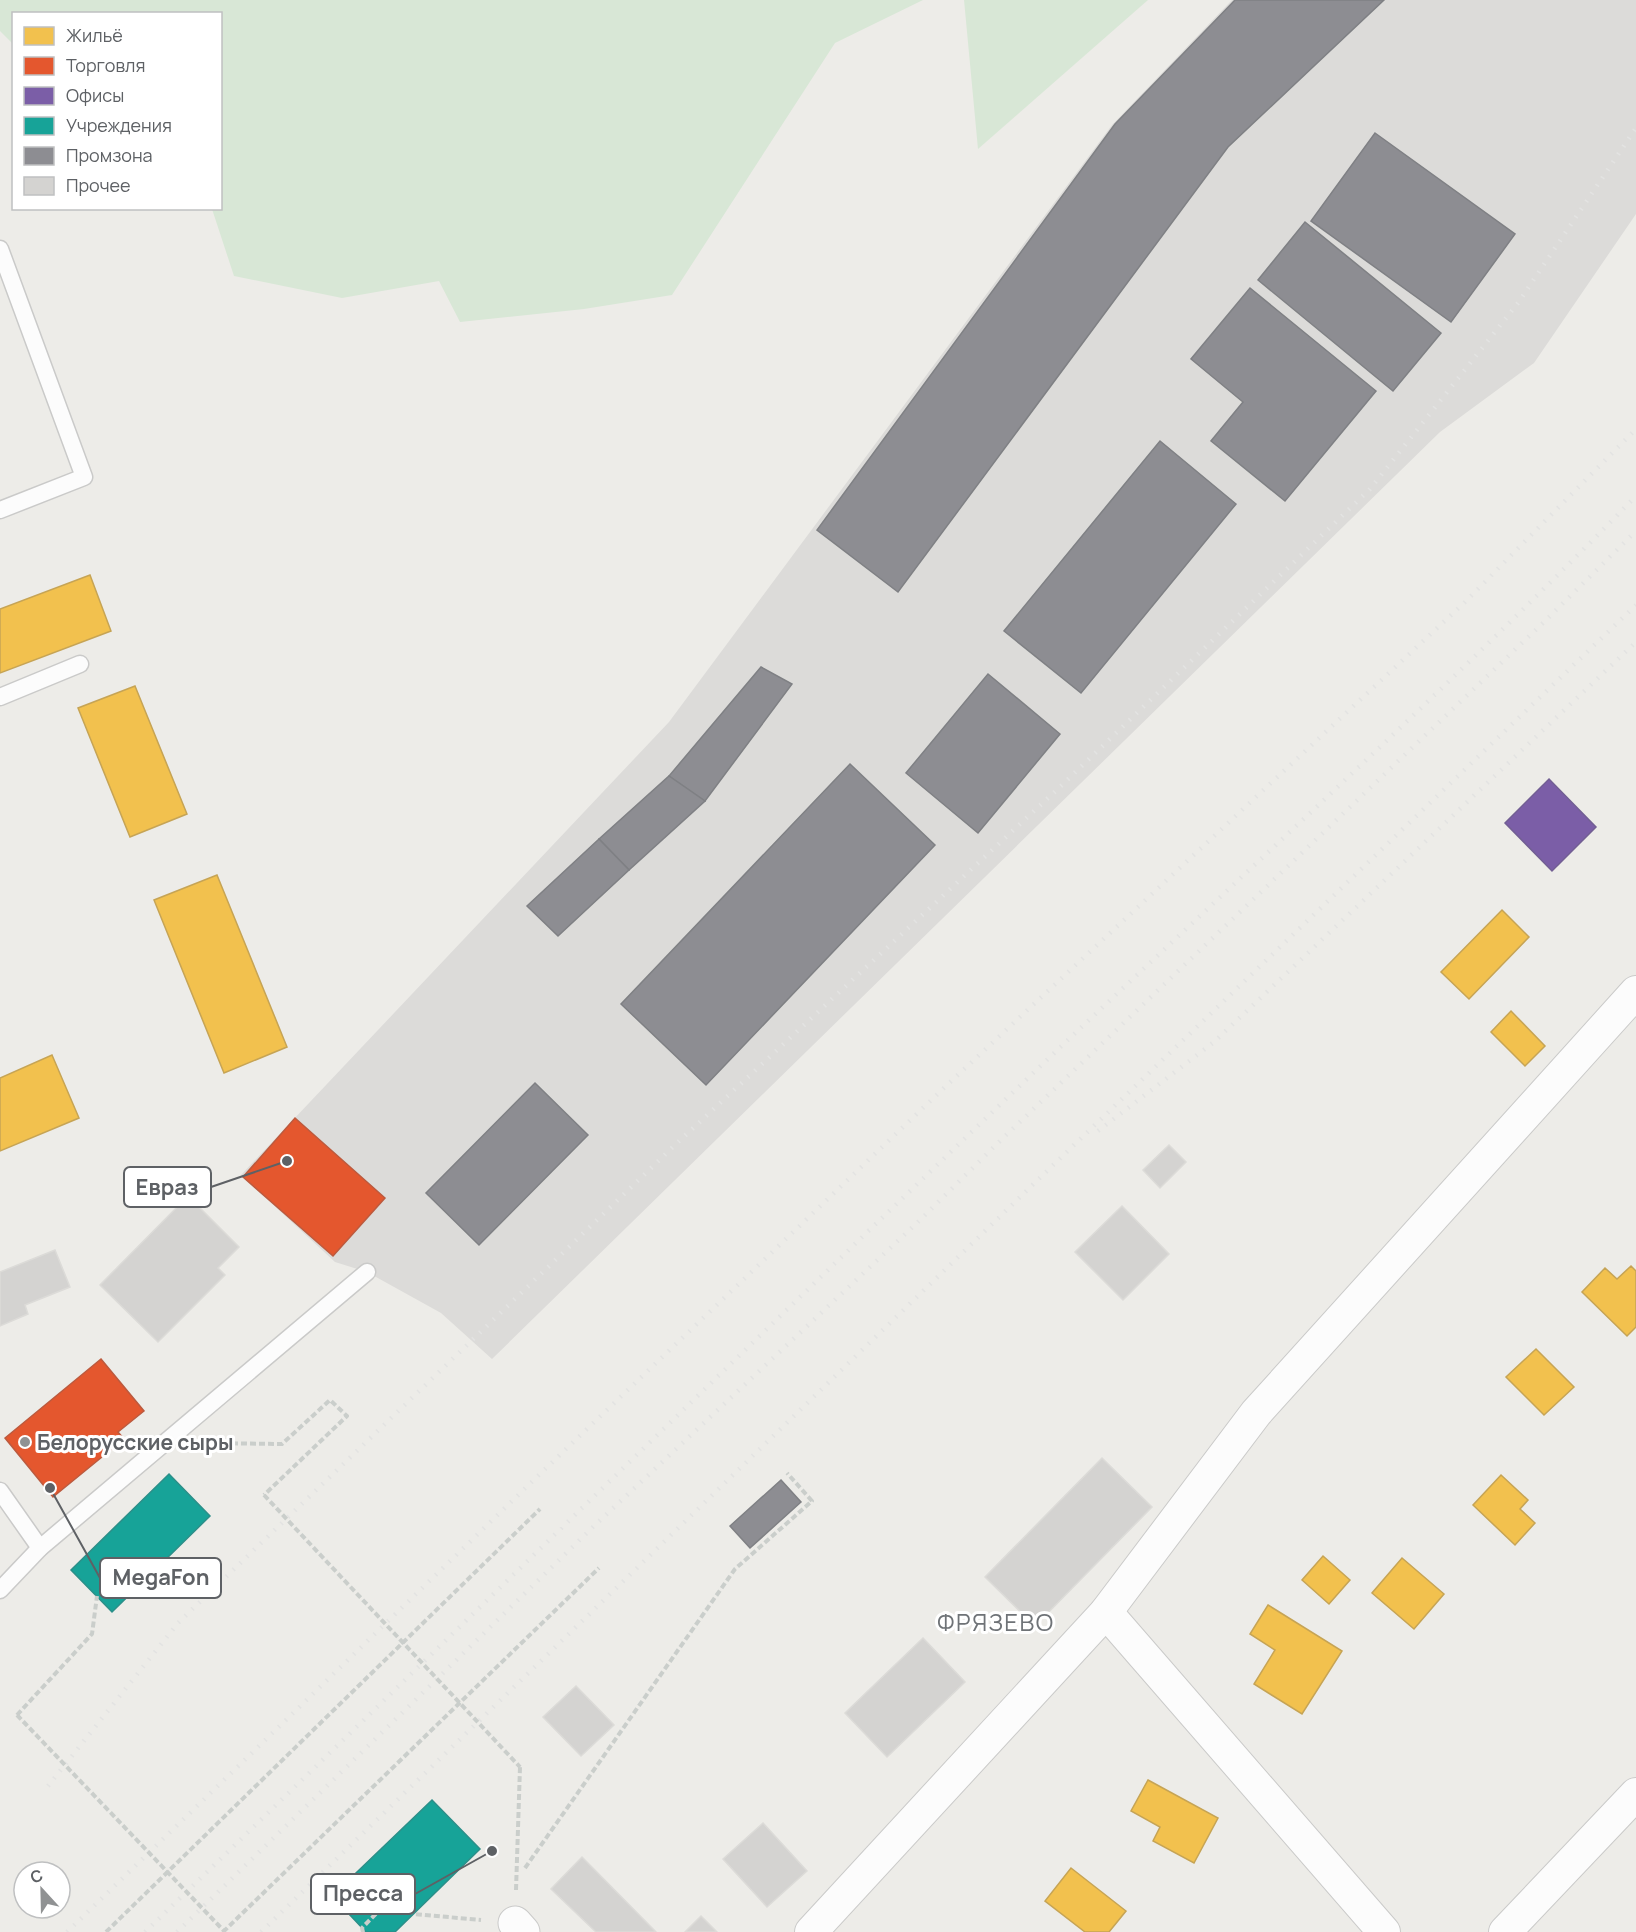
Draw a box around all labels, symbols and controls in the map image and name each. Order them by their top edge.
legend [12,12,222,210]
text: Жильё [66,23,123,47]
text: Торговля [66,53,145,77]
text: Офисы [66,83,124,107]
text: Учреждения [66,113,172,137]
text: Промзона [66,143,153,167]
text: Прочее [66,173,131,197]
callout: Евраз [124,1167,211,1207]
text: Евраз [136,1172,198,1202]
place label: Белорусские сыры [37,1428,233,1456]
marker: Белорусские сыры [18,1435,32,1449]
callout: MegaFon [100,1558,221,1598]
text: MegaFon [113,1562,209,1592]
district label: ФРЯЗЕВО [937,1605,1055,1638]
north arrow [12,1860,72,1920]
text: С [27,1864,46,1889]
callout: Пресса [311,1874,415,1914]
text: Пресса [323,1878,403,1908]

